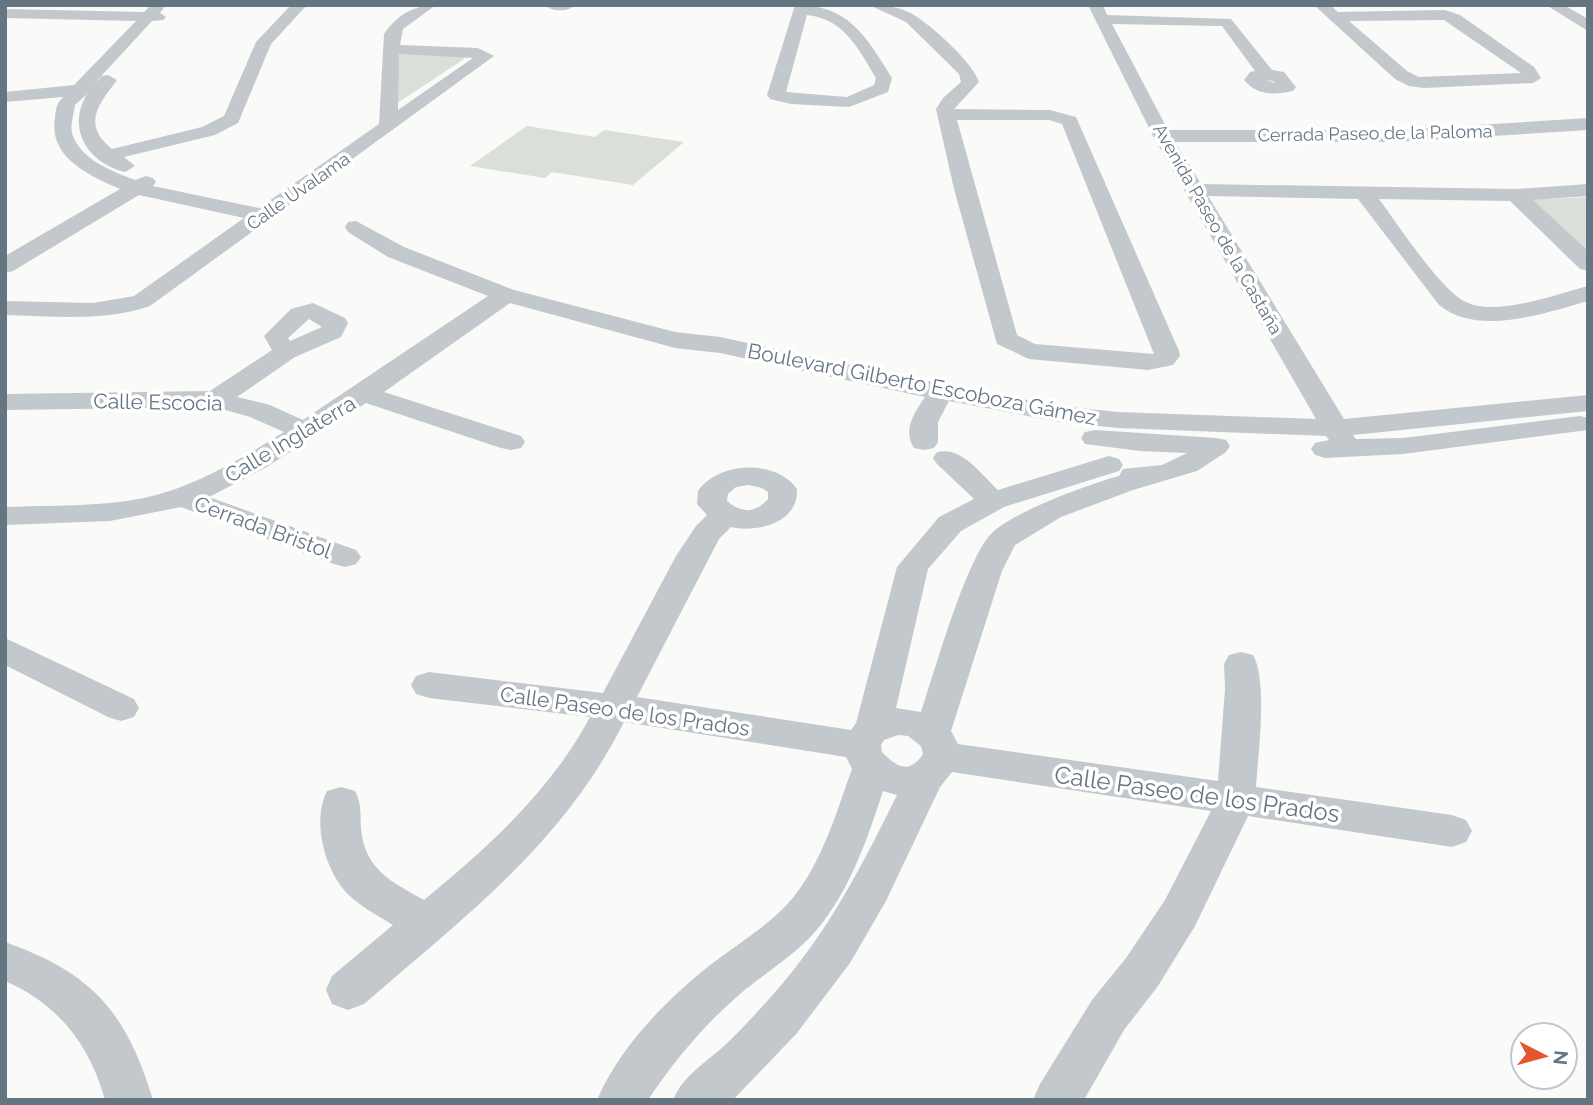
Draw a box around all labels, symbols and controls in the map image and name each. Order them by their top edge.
street label: Avenida Paseo de la Castaña [1149,120,1287,338]
street label: Cerrada Paseo de la Paloma [1257,120,1493,146]
street label: Calle Uvalama [242,148,354,234]
street label: Boulevard Gilberto Escoboza Gámez [746,338,1098,430]
street label: Calle Escocia [93,388,223,416]
street label: Calle Inglaterra [220,390,360,488]
street label: Cerrada Bristol [191,491,335,563]
street label: Calle Paseo de los Prados [499,681,751,741]
street label: Calle Paseo de los Prados [1053,760,1341,828]
north arrow [1509,1021,1579,1091]
text: N [1549,1049,1573,1066]

